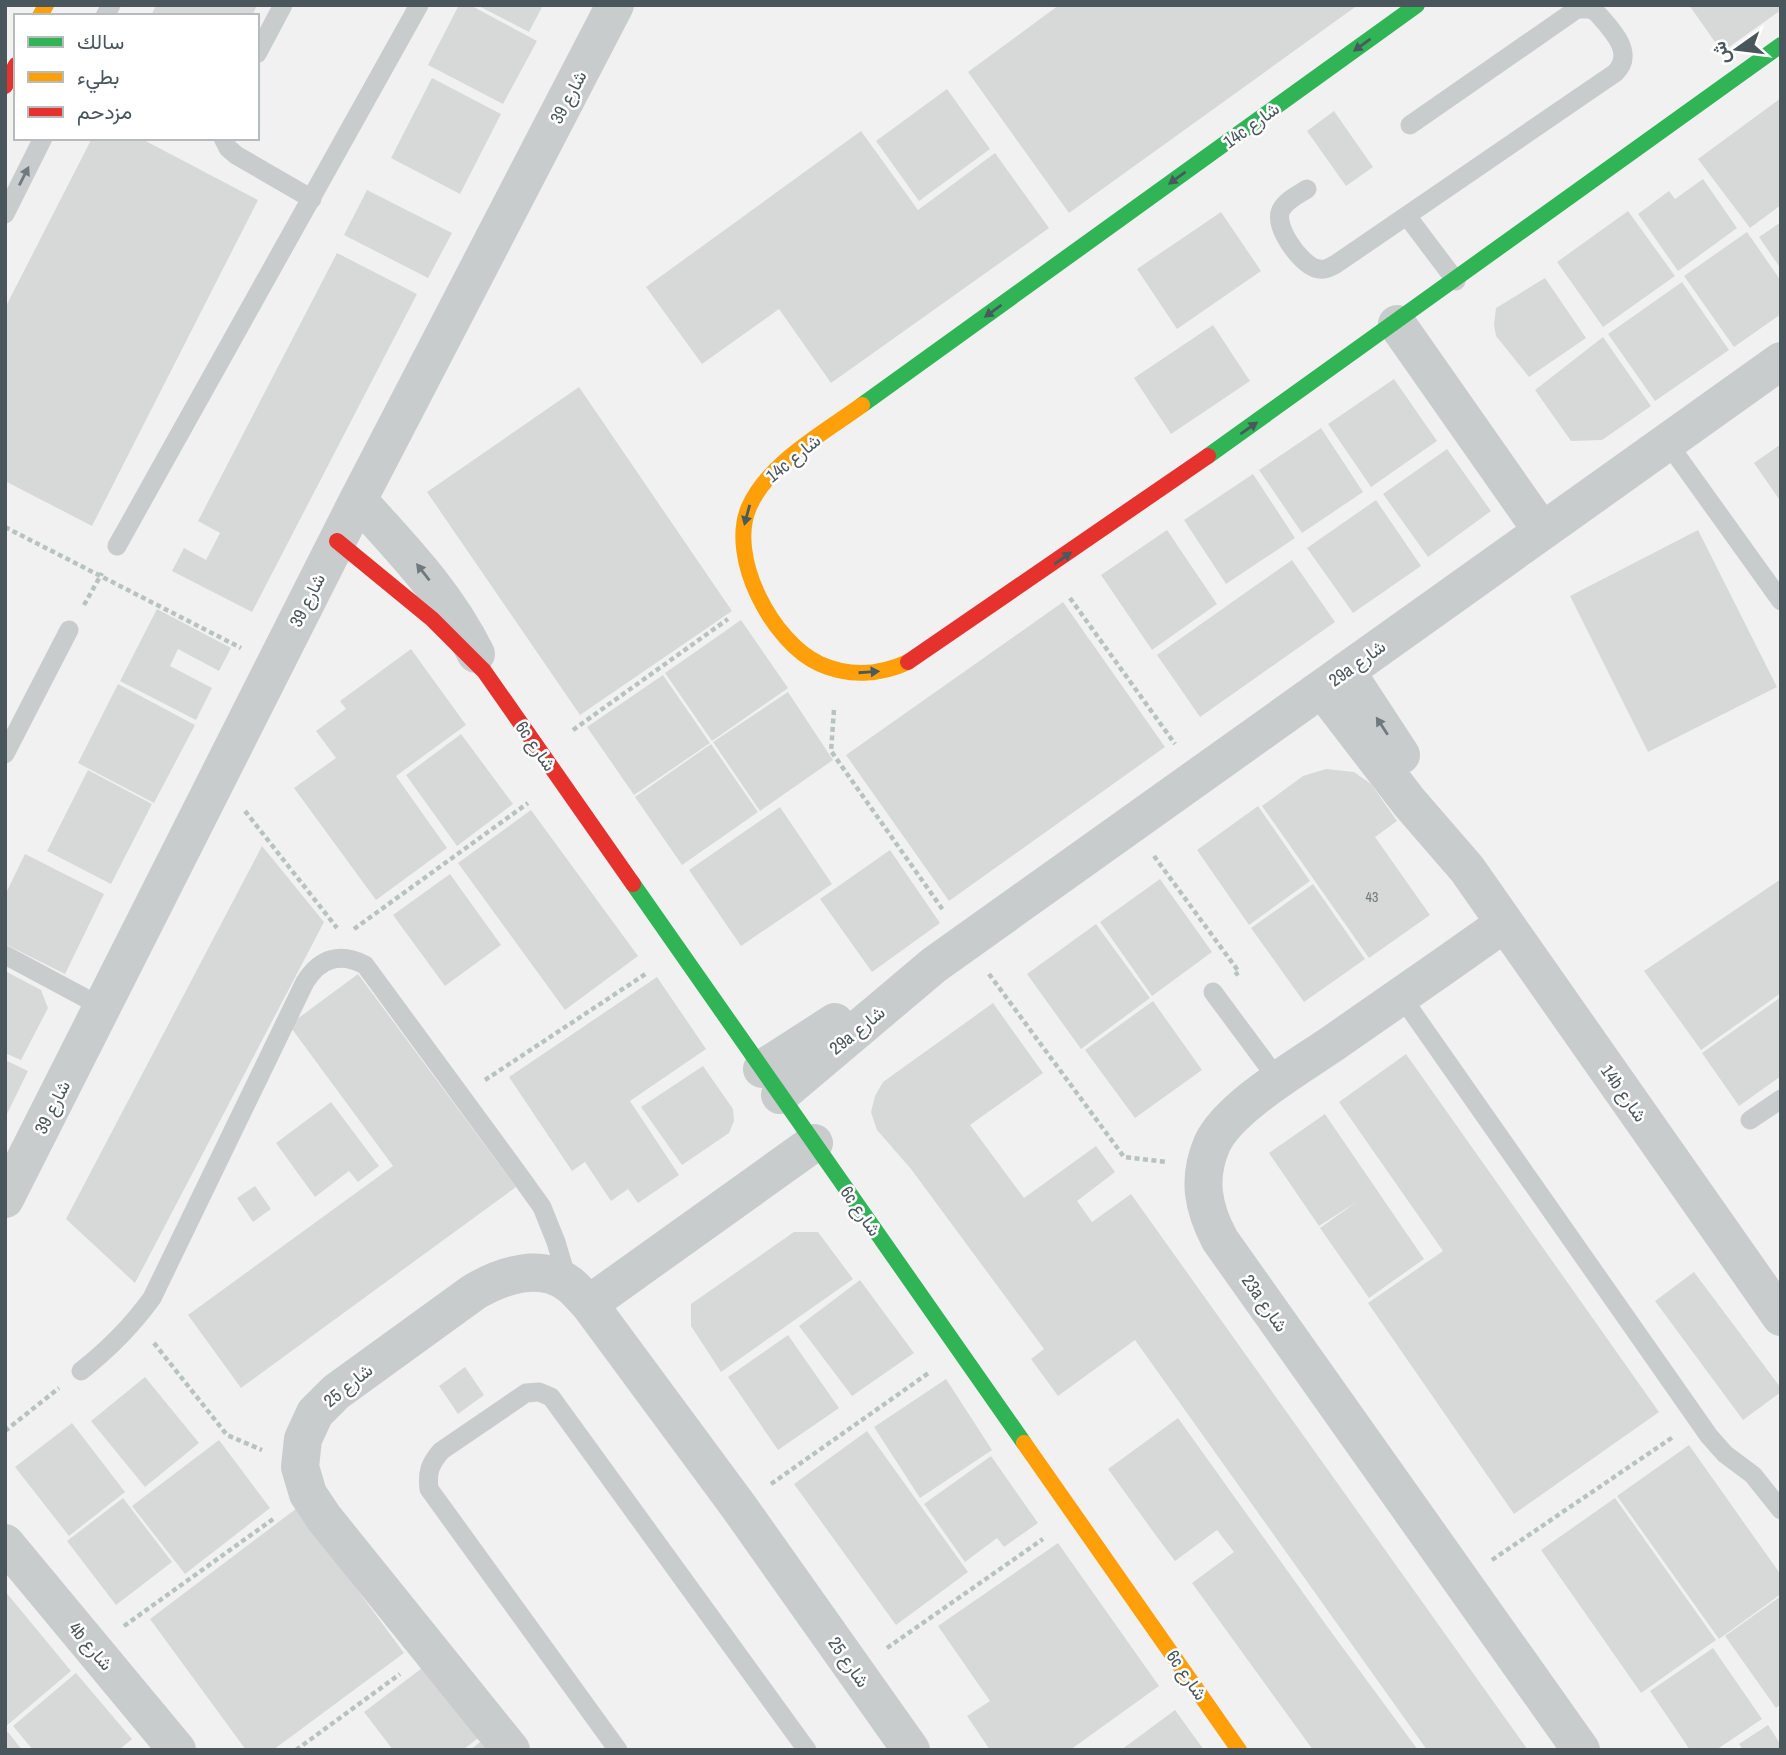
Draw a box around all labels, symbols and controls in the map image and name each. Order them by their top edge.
legend [14,14,259,140]
north arrow [1702,14,1772,84]
text: سالك [77,27,124,56]
one-way arrow [1353,38,1371,52]
text: ش [1705,39,1736,67]
text: بطيء [77,62,120,94]
street label: شارع 39 [544,66,592,128]
street label: 14c شارع [1218,96,1284,154]
text: مزدحم [77,97,132,126]
one-way arrow [19,166,30,186]
one-way arrow [1168,171,1186,185]
one-way arrow [984,304,1002,318]
one-way arrow [1240,421,1259,435]
street label: 14c شارع [760,428,826,488]
one-way arrow [741,505,752,527]
one-way arrow [1054,551,1072,565]
one-way arrow [416,563,431,580]
street label: شارع 39 [283,569,331,631]
street label: 29a شارع [1323,634,1391,692]
one-way arrow [858,666,880,677]
street label: 6c شارع [510,716,562,776]
one-way arrow [1376,716,1389,736]
house number: 43 [1366,888,1378,906]
street label: 29a شارع [824,1000,890,1060]
street label: 14b شارع [1595,1059,1653,1127]
street label: شارع 39 [28,1076,76,1138]
street label: 6c شارع [835,1181,887,1241]
street label: 23a شارع [1236,1269,1294,1337]
street label: شارع 25 [318,1357,378,1413]
street label: 4b شارع [63,1616,119,1676]
street label: شارع 25 [822,1632,876,1692]
street label: 6c شارع [1161,1645,1213,1705]

